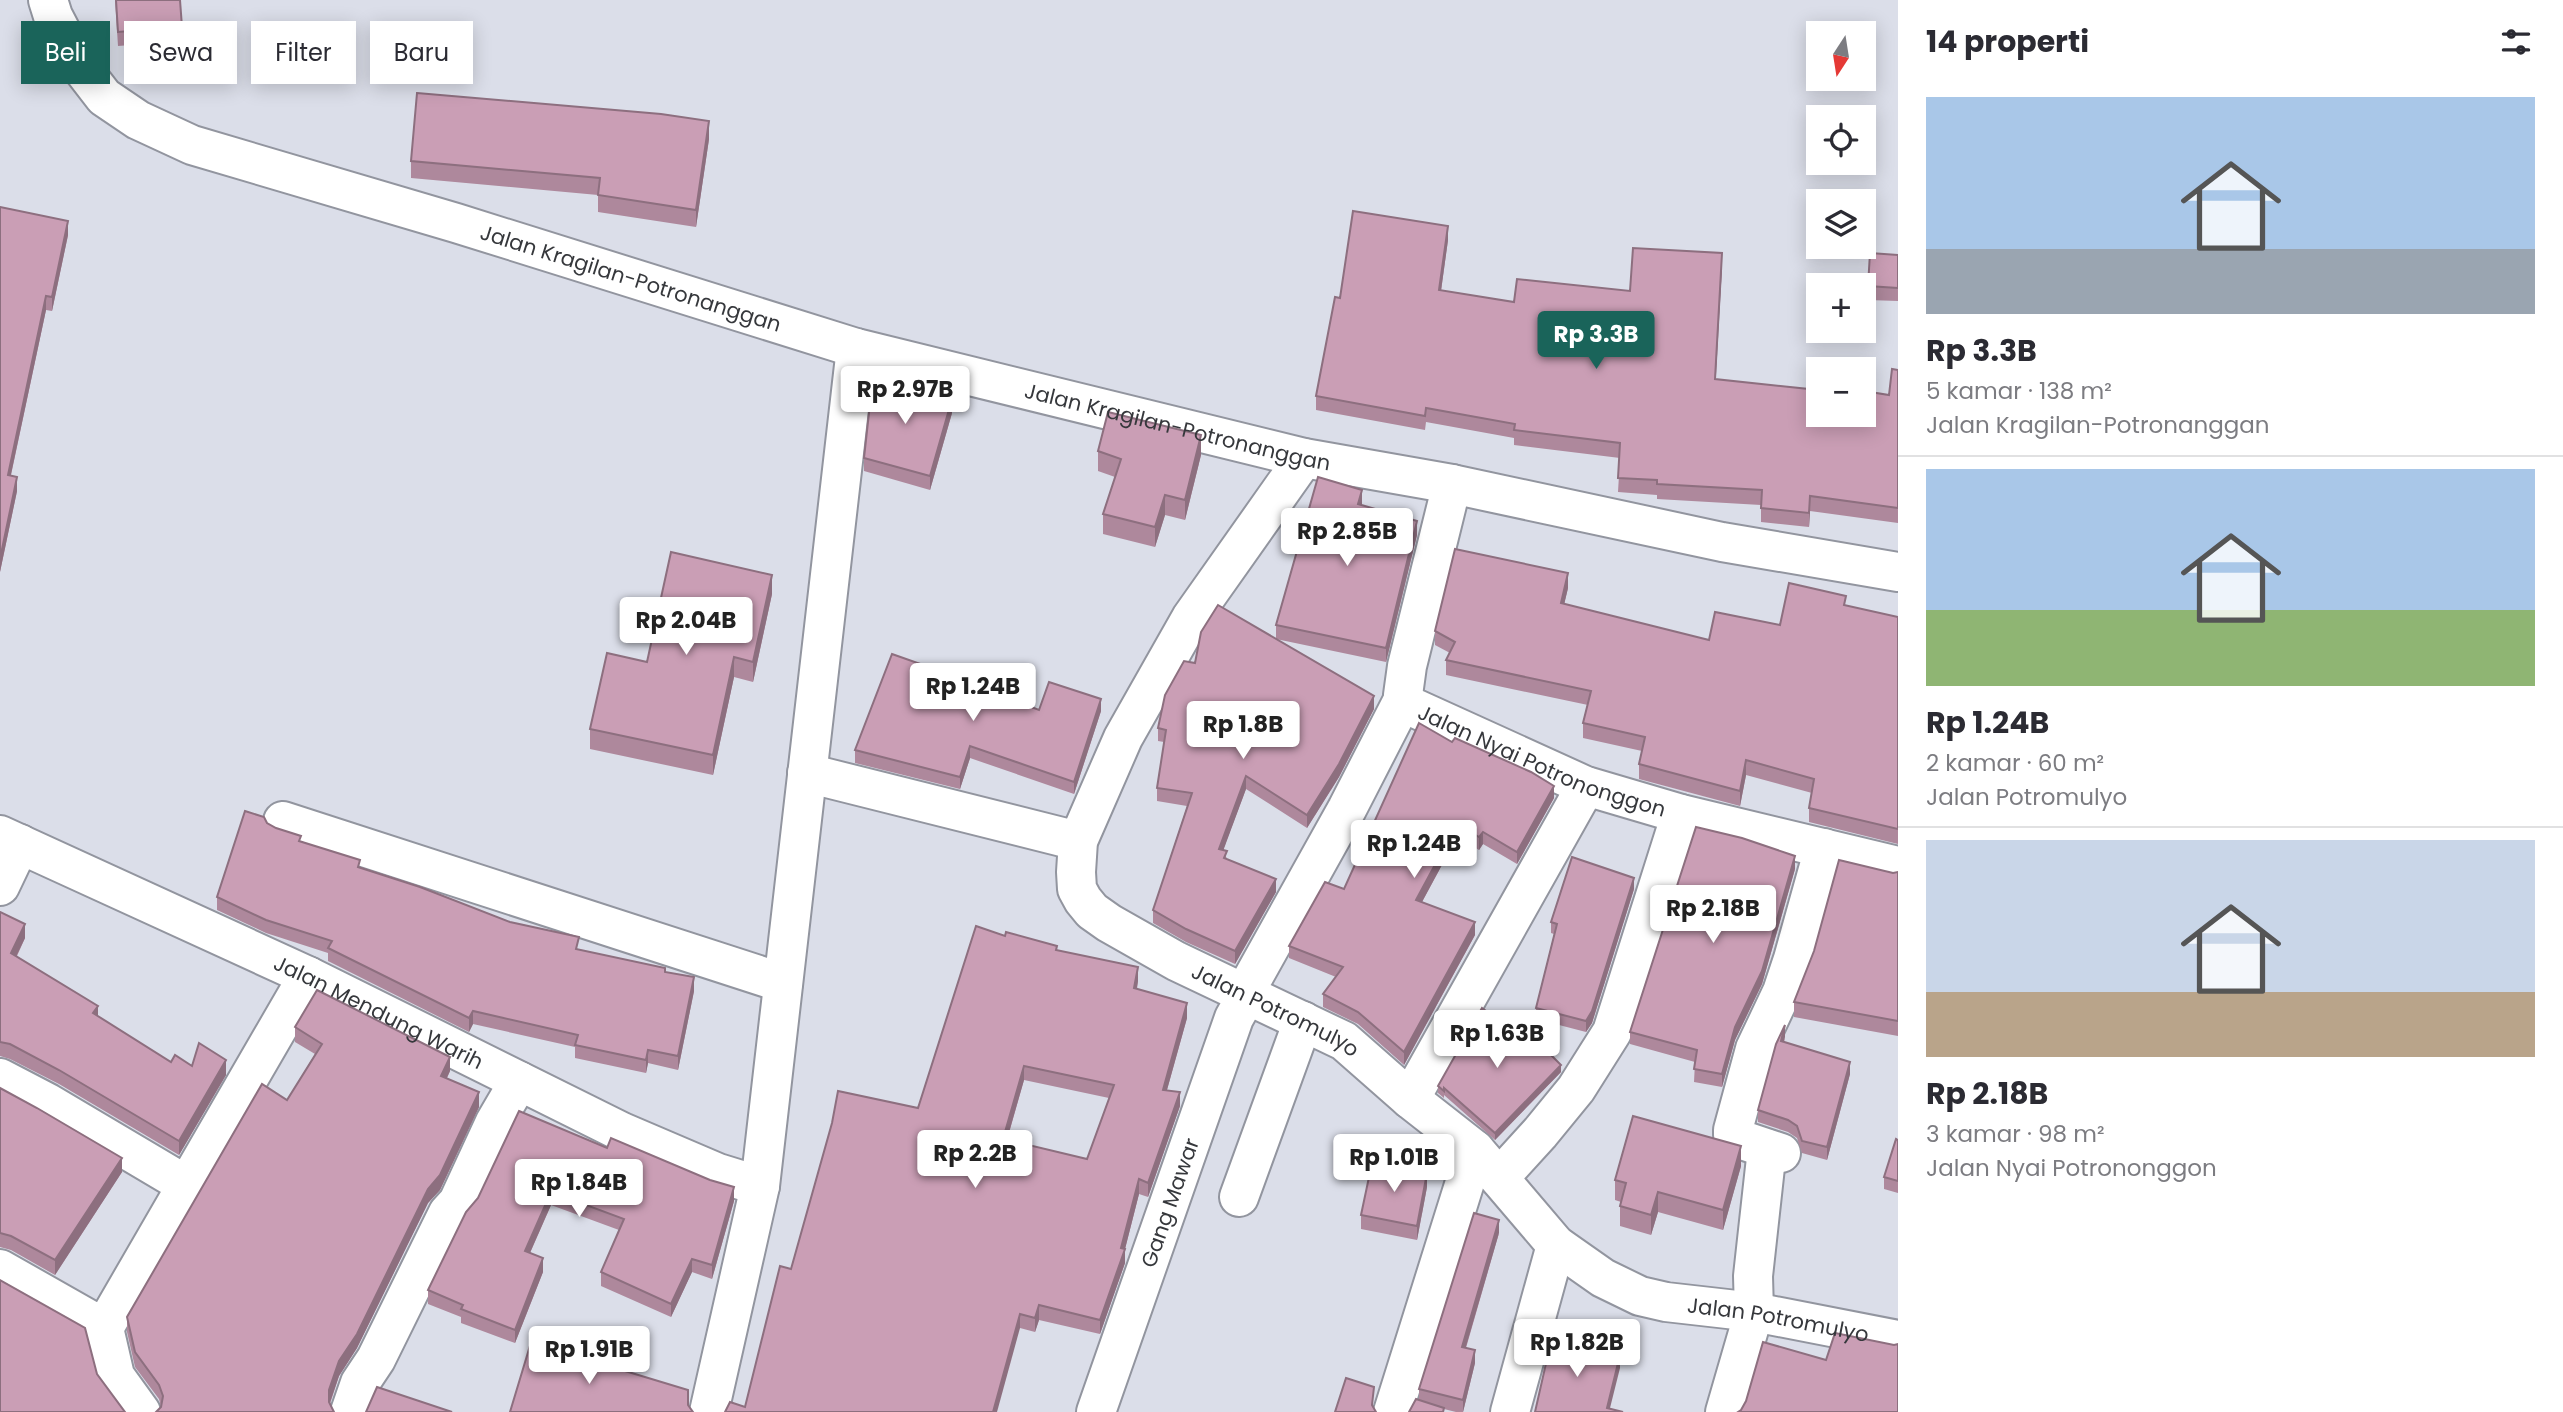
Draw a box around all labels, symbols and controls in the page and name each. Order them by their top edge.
text: 14 properti [1926,20,2089,63]
chip: Beli [21,21,110,84]
chip: Sewa [124,21,237,84]
chip: Filter [251,21,356,84]
chip: Baru [370,21,473,84]
north arrow [1806,21,1876,91]
map controls [1806,21,1876,427]
icon: filters [2497,23,2535,61]
button: locate [1806,105,1876,175]
icon: home [2168,143,2294,269]
button: layers [1806,189,1876,259]
street label: Jalan Kragilan-Potronanggan [477,217,785,338]
button: + [1806,273,1876,343]
pin: Rp 3.3B [1531,312,1661,371]
text: Rp 3.3B [1554,318,1638,350]
text: Rp 3.3B [1926,329,2037,372]
button: − [1806,357,1876,427]
pin: Rp 2.97B [833,366,977,426]
text: Rp 2.97B [857,373,953,405]
street label: Jalan Kragilan-Potronanggan [1022,375,1333,477]
text: 5 kamar · 138 m² [1926,375,2112,407]
text: Jalan Kragilan-Potronanggan [1926,409,2270,441]
pin: Rp 2.85B [1275,508,1419,568]
text: Rp 2.85B [1297,515,1397,547]
icon: home [2168,515,2294,641]
pin: Rp 2.04B [614,598,758,657]
text: Rp 2.04B [636,604,736,636]
pin: Rp 1.24B [901,664,1045,723]
text: Rp 1.24B [926,670,1020,702]
street label: Jalan Nyai Potrononggon [1413,697,1669,823]
text: Rp 1.24B [1926,701,2049,744]
pin: Rp 1.8B [1178,702,1308,761]
text: Rp 1.8B [1203,708,1283,740]
text: 2 kamar · 60 m² [1926,747,2104,779]
text: Jalan Potromulyo [1926,781,2127,813]
pin: Rp 1.24B [1342,820,1486,880]
text: Rp 1.24B [1367,827,1461,859]
pin: Rp 2.18B [1641,886,1785,945]
icon: home [2168,886,2294,1012]
text: Rp 2.18B [1666,892,1760,924]
street label: Jalan Mendung Warih [269,948,489,1076]
street label: Jalan Potromulyo [1187,956,1366,1063]
pin: Rp 1.63B [1425,1010,1569,1070]
text: Rp 1.63B [1450,1017,1544,1049]
text: Rp 2.18B [1926,1072,2048,1115]
text: 3 kamar · 98 m² [1926,1118,2104,1150]
pin: Rp 2.2B [910,1130,1040,1190]
street label: Gang Mawar [1133,1134,1205,1271]
pin: Rp 1.01B [1322,1134,1466,1194]
text: Rp 2.2B [933,1137,1017,1169]
text: Rp 1.01B [1349,1141,1439,1173]
text: Jalan Nyai Potrononggon [1926,1152,2217,1184]
pin: Rp 1.84B [507,1160,651,1219]
text: Rp 1.84B [531,1166,627,1198]
street label: Jalan Potromulyo [1686,1290,1871,1349]
pin: Rp 1.82B [1505,1320,1649,1379]
pin: Rp 1.91B [517,1326,661,1386]
text: Rp 1.82B [1530,1326,1624,1358]
text: Rp 1.91B [545,1333,633,1365]

